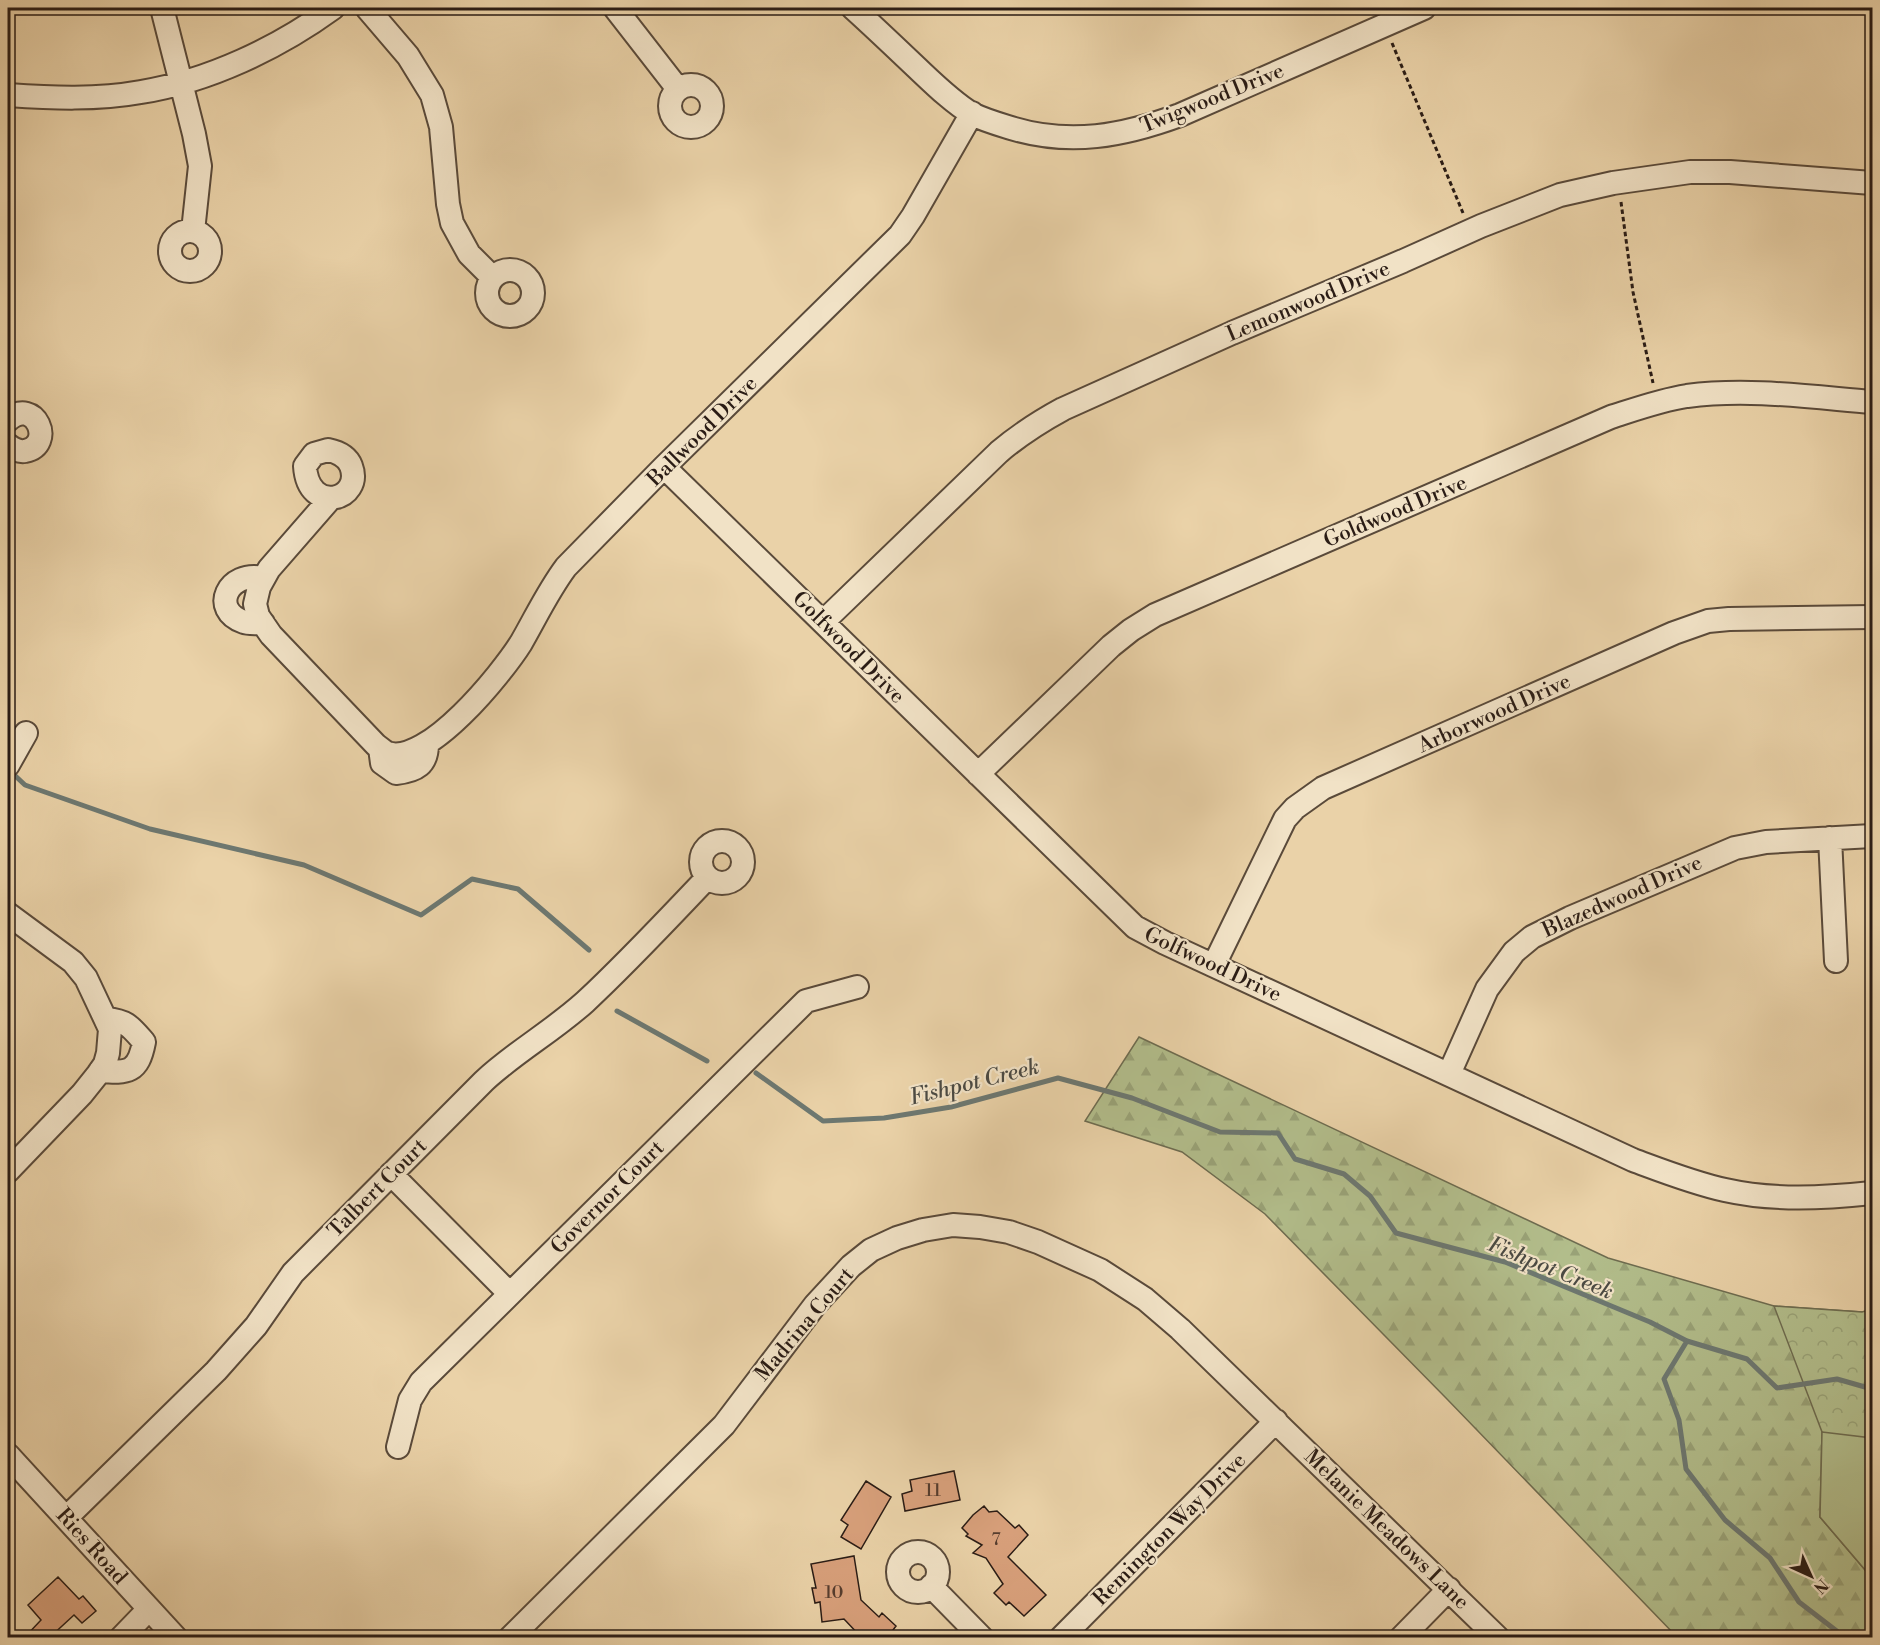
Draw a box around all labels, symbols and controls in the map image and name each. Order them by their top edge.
street label: Twigwood Drive [1137,58,1288,140]
street label: Lemonwood Drive [1223,256,1394,348]
street label: Ballwood Drive [641,371,763,493]
street label: Goldwood Drive [1320,470,1471,554]
street label: Golfwood Drive [787,586,910,709]
street label: Arborwood Drive [1413,669,1575,760]
street label: Blazedwood Drive [1538,850,1706,944]
street label: Golfwood Drive [1140,922,1285,1008]
water label: Fishpot Creek [907,1053,1042,1112]
street label: Talbert Court [323,1133,433,1244]
street label: Governor Court [545,1135,670,1260]
water label: Fishpot Creek [1484,1231,1617,1306]
street label: Madrina Court [750,1262,860,1387]
street label: Melanie Meadows Lane [1298,1444,1474,1615]
street label: Remington Way Drive [1088,1448,1252,1612]
house number: 11 [925,1479,941,1502]
street label: Ries Road [50,1503,133,1590]
house number: 7 [991,1528,1001,1551]
north arrow [1781,1546,1841,1606]
text: N [1809,1574,1832,1598]
house number: 10 [824,1581,844,1604]

